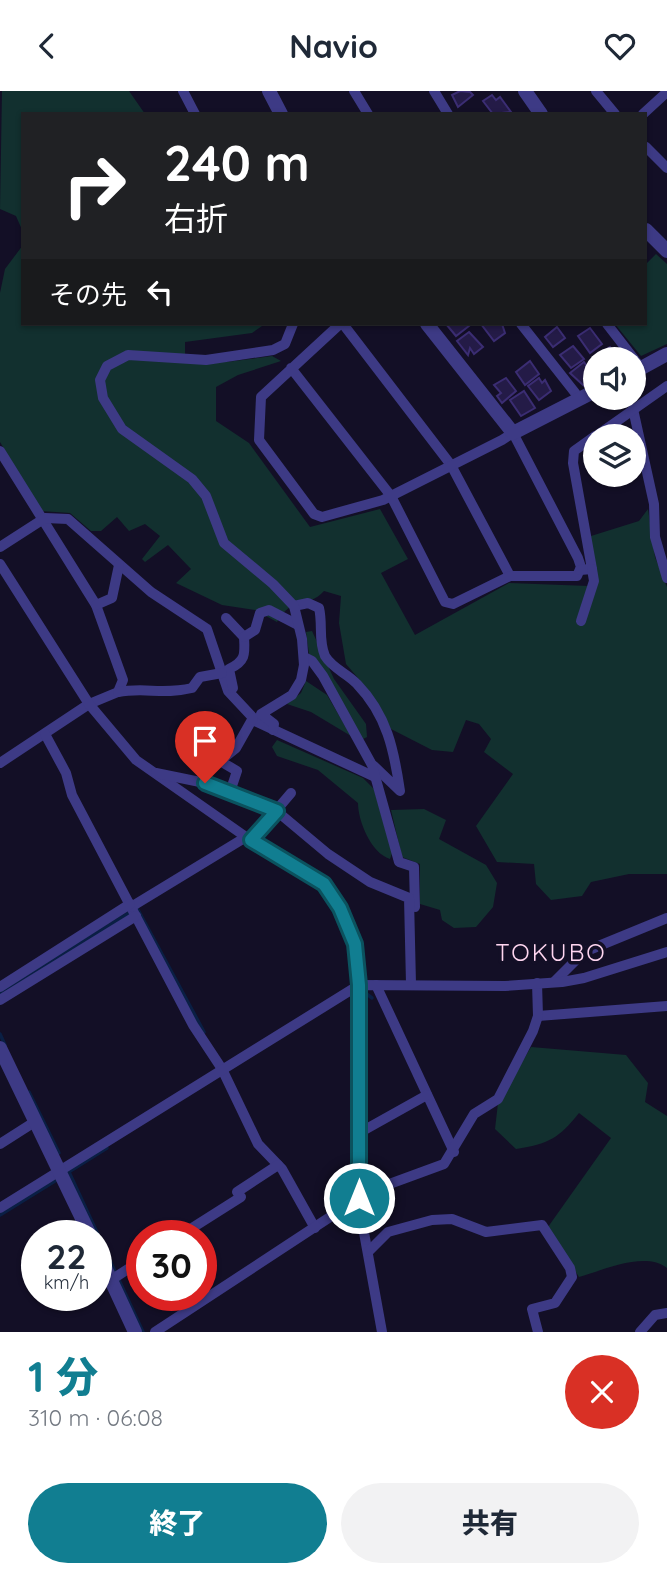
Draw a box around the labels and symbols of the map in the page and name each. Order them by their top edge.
pin [175,711,235,783]
district label: TOKUBO [495,937,607,967]
position arrow [322,1161,396,1235]
speed limit sign: 30 [126,1220,217,1311]

